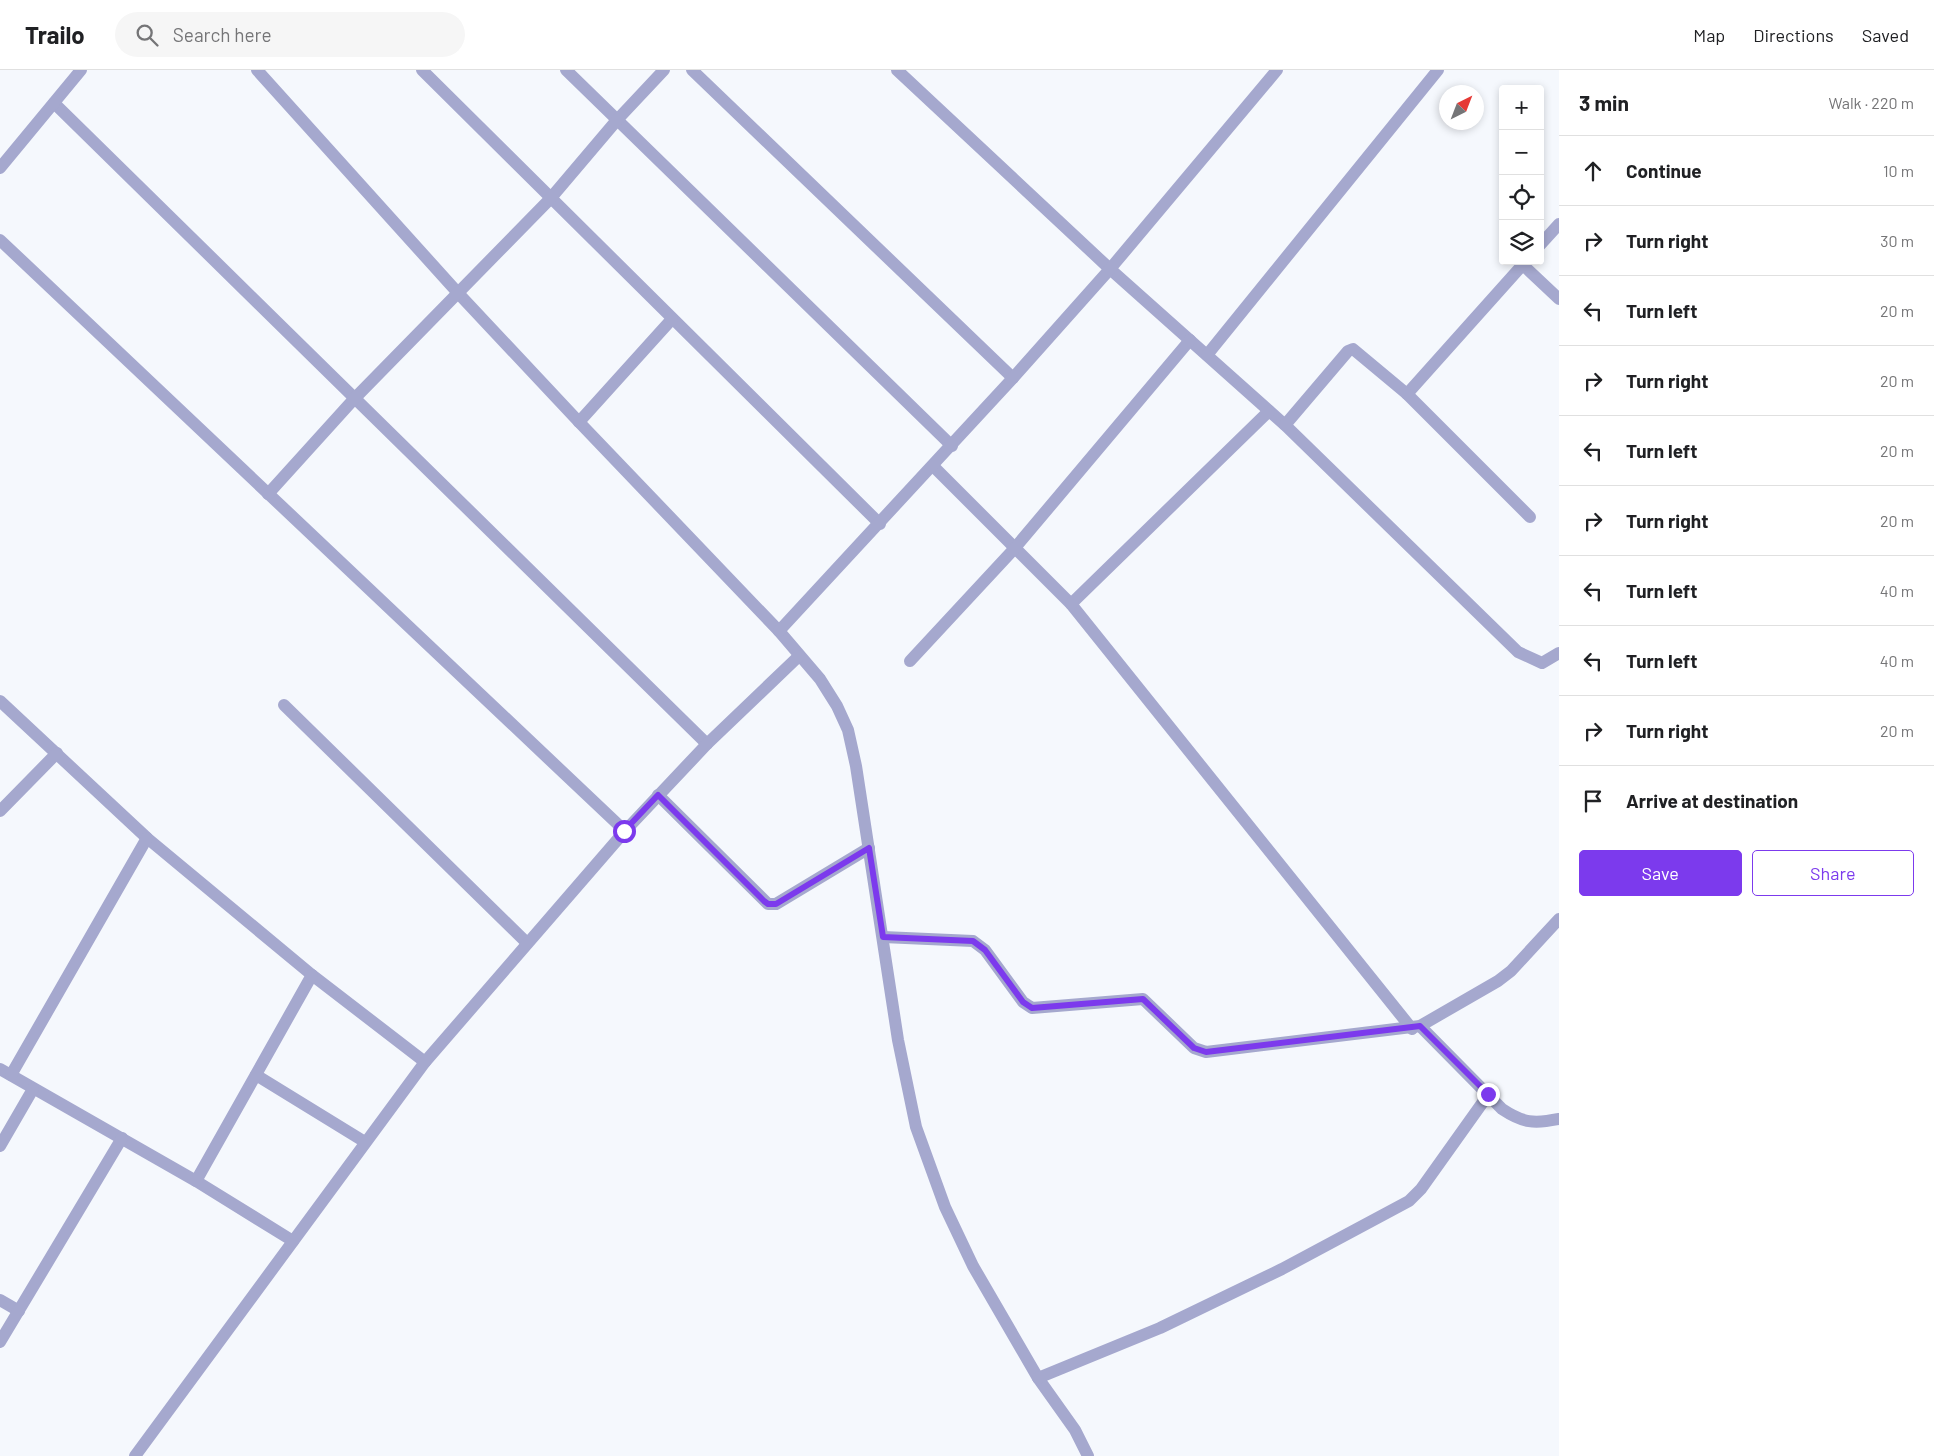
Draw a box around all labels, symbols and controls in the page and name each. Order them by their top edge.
search box [115,12,465,57]
text: Trailo [25,20,85,49]
icon: search [133,21,161,49]
text: Search here [173,23,272,46]
text: Map [1693,24,1725,46]
text: Directions [1753,24,1834,46]
text: Saved [1862,24,1909,46]
north arrow [1439,85,1484,130]
map controls [1499,85,1544,265]
button: + [1499,85,1544,130]
text: 3 min [1579,90,1629,115]
text: Walk · 220 m [1828,93,1914,112]
button: − [1499,130,1544,175]
icon: ahead [1579,157,1607,185]
text: Continue [1626,159,1702,182]
text: 10 m [1883,161,1914,180]
button: locate [1499,175,1544,220]
button: layers [1499,220,1544,265]
icon: right [1579,227,1607,255]
text: Turn right [1626,229,1708,252]
text: 30 m [1880,231,1914,250]
icon: left [1579,297,1607,325]
text: Turn left [1626,299,1697,322]
text: 20 m [1880,301,1914,320]
icon: right [1579,367,1607,395]
text: Turn right [1626,369,1708,392]
text: 20 m [1880,371,1914,390]
icon: left [1579,437,1607,465]
text: Turn left [1626,439,1697,462]
text: 20 m [1880,441,1914,460]
icon: right [1579,507,1607,535]
text: Turn right [1626,509,1708,532]
text: 20 m [1880,511,1914,530]
icon: left [1579,577,1607,605]
text: Turn left [1626,579,1697,602]
text: 40 m [1880,581,1914,600]
icon: left [1579,647,1607,675]
text: Turn left [1626,649,1697,672]
text: 40 m [1880,651,1914,670]
icon: right [1579,717,1607,745]
text: Turn right [1626,719,1708,742]
text: 20 m [1880,721,1914,740]
icon: arrive [1579,787,1607,815]
text: Arrive at destination [1626,789,1798,812]
route start [613,820,636,843]
button: Save [1579,850,1742,896]
button: Share [1752,850,1914,896]
route end [1477,1083,1500,1106]

